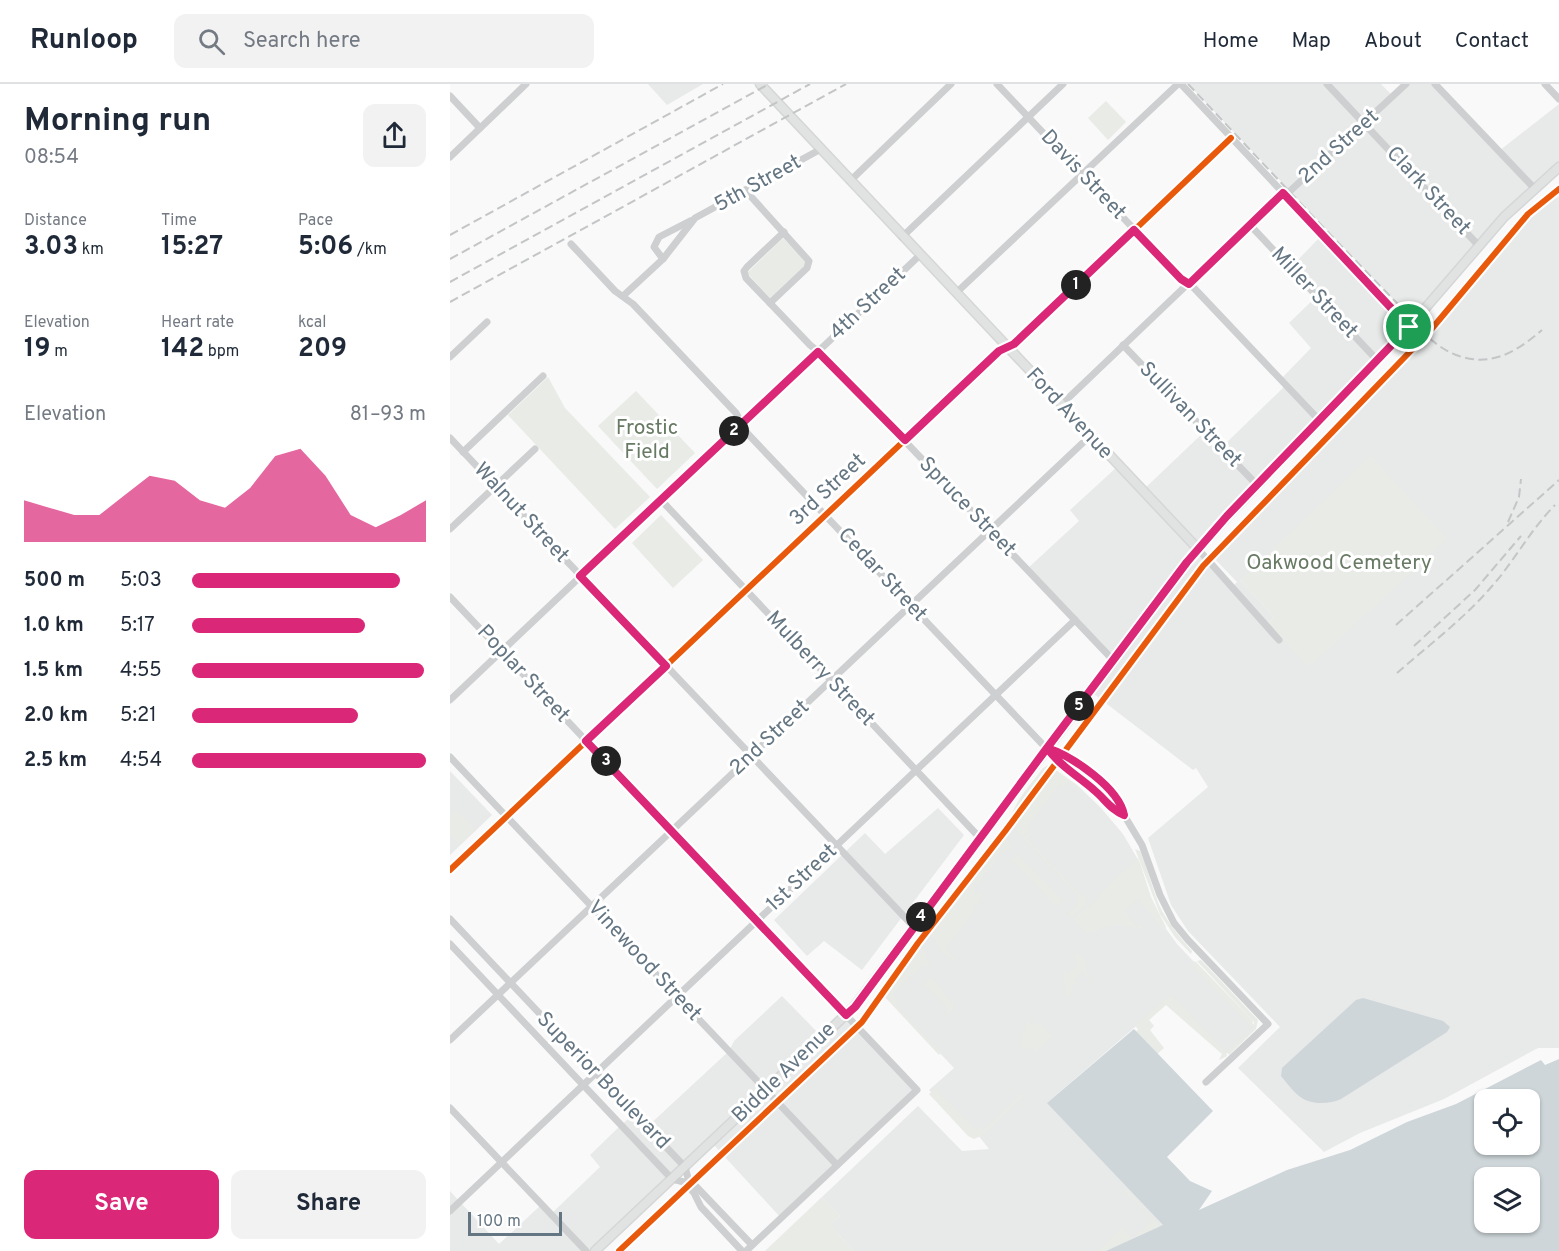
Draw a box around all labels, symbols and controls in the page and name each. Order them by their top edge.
search box [174,14,594,68]
text: Runloop [30,23,138,59]
icon: search [195,25,228,58]
text: Search here [243,28,361,55]
text: Home [1203,28,1259,55]
text: Map [1292,28,1331,55]
text: About [1364,28,1422,55]
text: Contact [1455,28,1529,55]
text: Morning run [24,101,211,143]
button: share [363,104,426,167]
street label: 2nd Street [1293,104,1385,190]
street label: Davis Street [1034,124,1132,226]
street label: Clark Street [1380,141,1476,241]
text: 08:54 [24,145,79,171]
street label: 5th Street [710,149,806,219]
text: Distance [24,211,87,231]
text: Time [161,211,197,231]
text: Pace [298,211,333,231]
text: 3.03 [24,231,78,264]
text: 15:27 [161,231,223,264]
text: 5:06 [298,231,353,264]
text: km [78,240,104,260]
text: /km [353,240,387,260]
street label: Miller Street [1265,242,1363,344]
street label: 4th Street [824,262,912,346]
pin: 1 [1061,270,1091,300]
text: 1 [1073,275,1079,295]
pin [1383,301,1434,352]
icon: arrive [1392,310,1425,343]
text: Elevation [24,313,90,333]
text: Heart rate [161,313,234,333]
text: kcal [298,313,326,333]
text: 19 [24,333,50,366]
text: 142 [161,333,204,366]
text: 209 [298,333,347,366]
text: m [50,342,68,362]
text: bpm [204,342,239,362]
street label: Sullivan Street [1133,356,1247,474]
street label: Ford Avenue [1020,363,1118,465]
text: Elevation [24,402,106,428]
text: 81–93 m [350,402,426,428]
park label: Frostic Field [616,415,678,466]
pin: 2 [719,416,749,446]
text: 2 [729,421,739,441]
street label: 3rd Street [784,448,872,532]
street label: Spruce Street [913,451,1021,563]
street label: Walnut Street [467,457,575,569]
street label: Cedar Street [831,522,933,628]
park label: Oakwood Cemetery [1246,550,1432,577]
text: 500 m [24,568,85,594]
text: 5:03 [120,568,162,594]
street label: Mulberry Street [760,606,880,732]
text: 1.0 km [24,613,84,639]
text: 5:17 [120,613,155,639]
street label: Poplar Street [471,619,575,729]
text: 1.5 km [24,658,83,684]
text: 4:55 [120,658,162,684]
pin: 5 [1064,691,1094,721]
street label: 2nd Street [724,694,816,782]
text: 5 [1074,696,1084,716]
text: 2.0 km [24,703,88,729]
text: 5:21 [120,703,157,729]
pin: 3 [591,746,621,776]
text: 2.5 km [24,748,87,774]
text: 4:54 [120,748,162,774]
text: 3 [601,751,611,771]
street label: 1st Street [761,838,843,918]
street label: Vinewood Street [581,895,707,1027]
pin: 4 [906,902,936,932]
text: 4 [916,907,926,927]
street label: Superior Boulevard [530,1006,676,1156]
street label: Biddle Avenue [726,1017,842,1129]
map controls [1474,1089,1540,1233]
button: locate [1474,1089,1540,1155]
button: layers [1474,1167,1540,1233]
button: Save [24,1170,219,1239]
button: Share [231,1170,426,1239]
scale bar [468,1209,562,1236]
text: 100 m [477,1212,521,1232]

